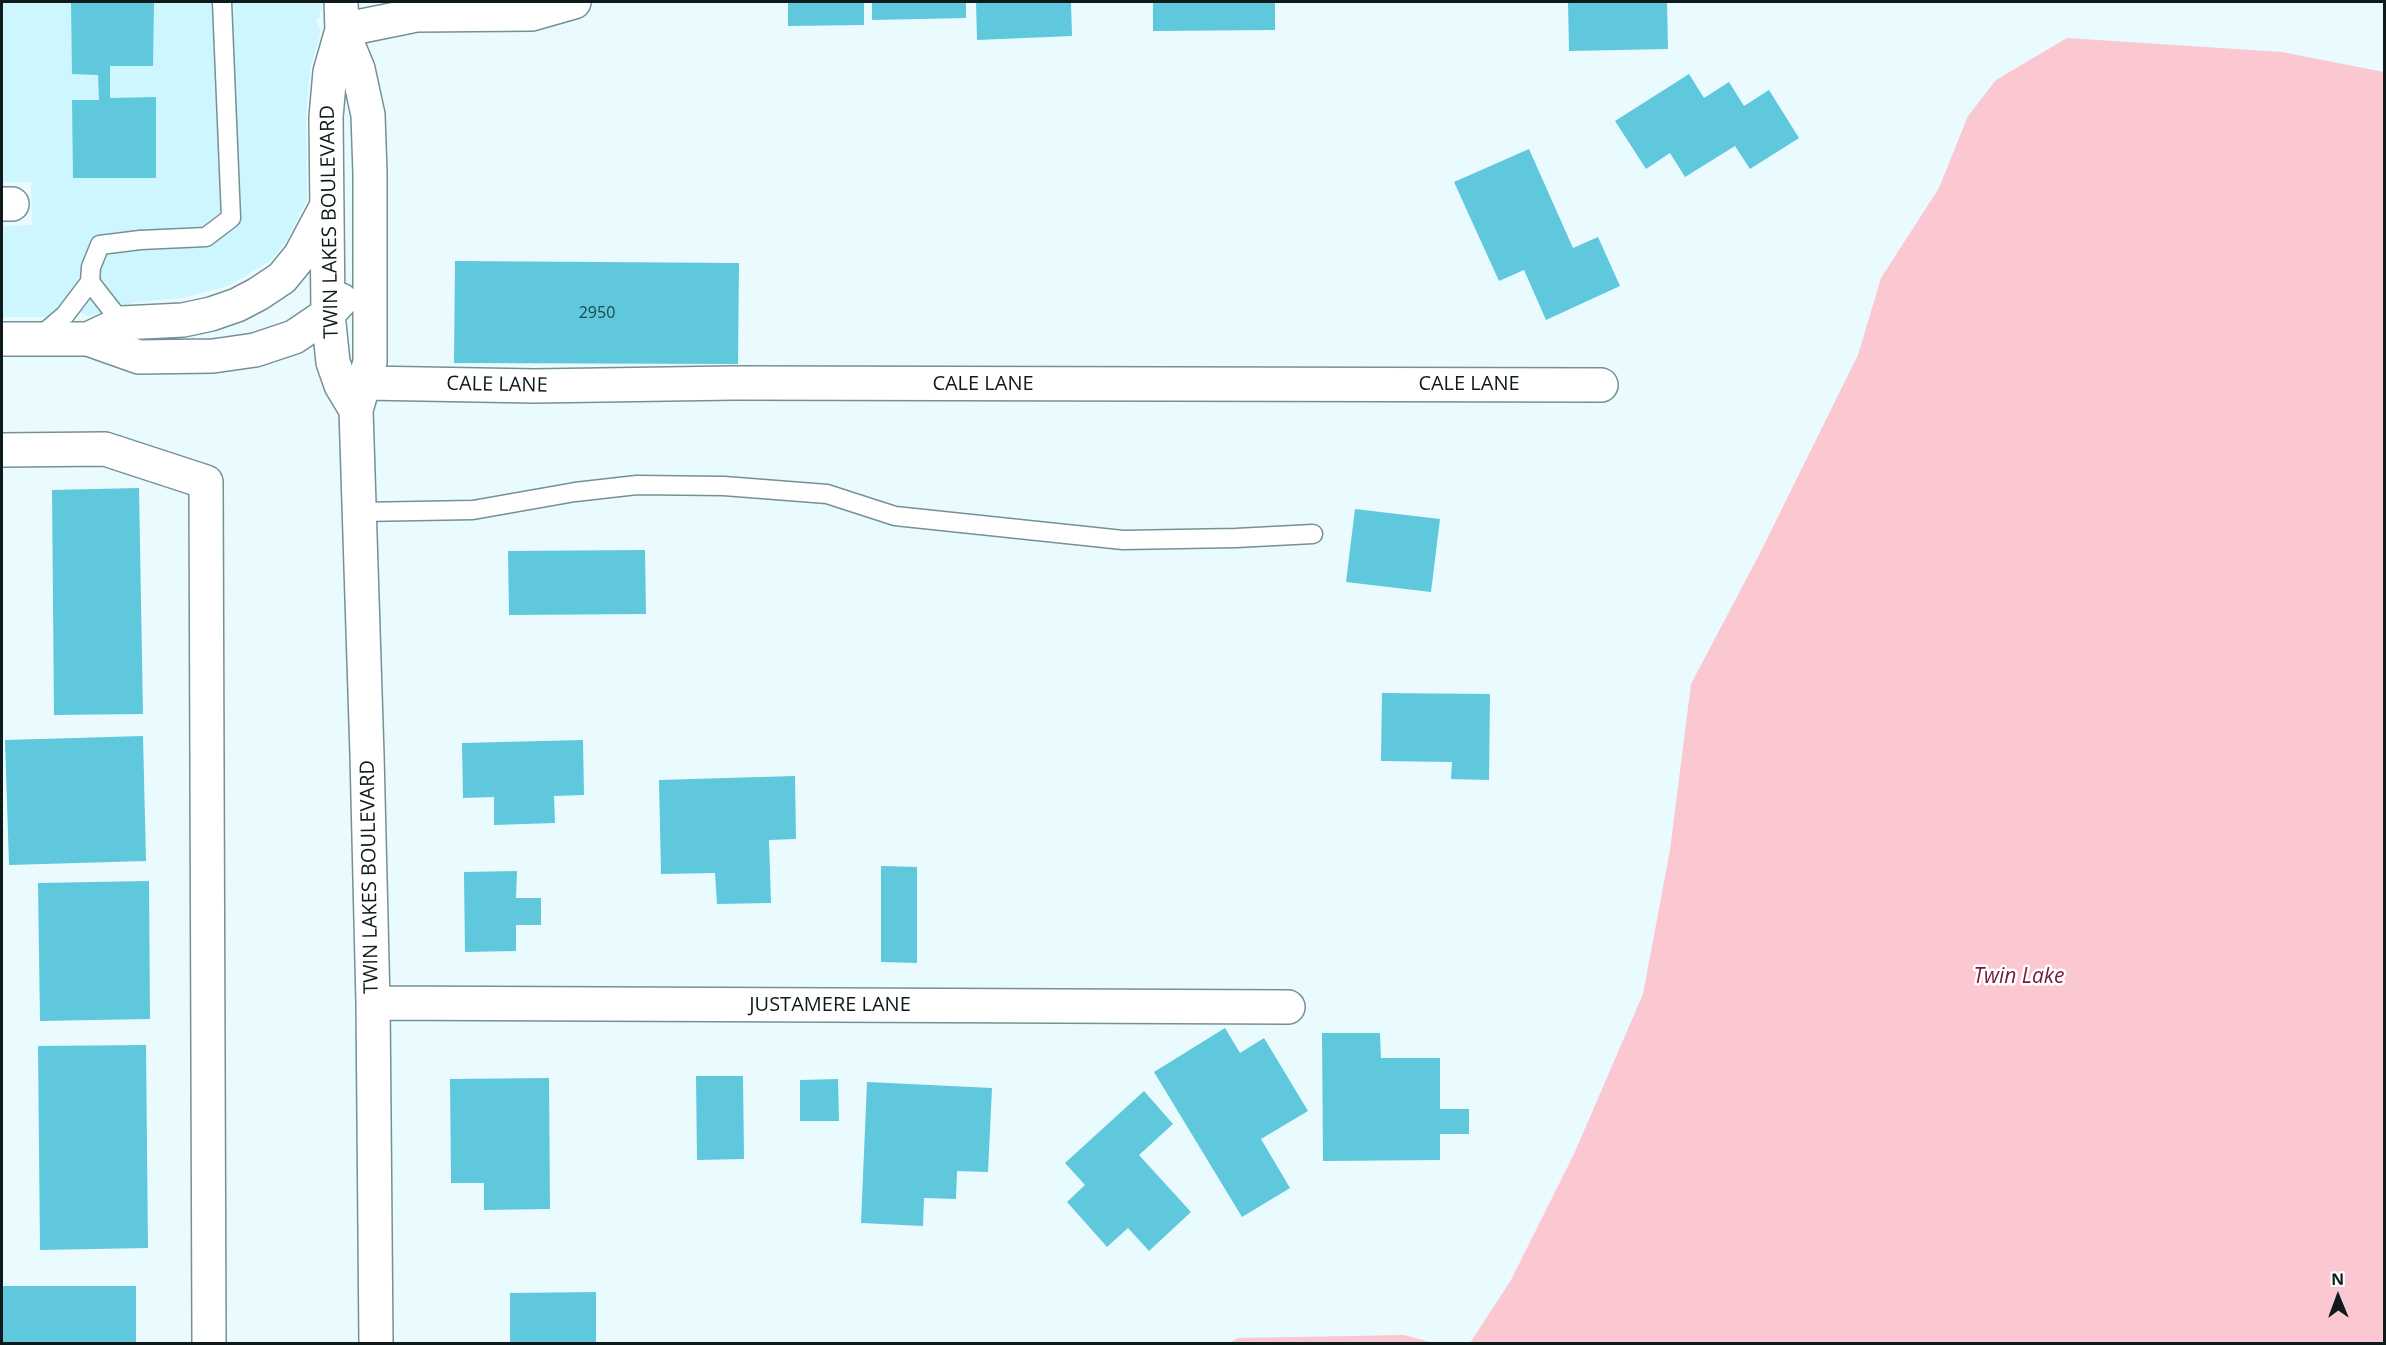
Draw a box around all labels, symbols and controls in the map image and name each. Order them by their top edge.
street label: TWIN LAKES BOULEVARD [316,105,344,339]
house number: 2950 [579,303,615,323]
street label: CALE LANE [446,372,548,398]
street label: CALE LANE [932,372,1034,396]
street label: CALE LANE [1418,372,1520,396]
street label: TWIN LAKES BOULEVARD [356,760,384,994]
water label: Twin Lake [1973,964,2065,990]
street label: JUSTAMERE LANE [749,993,911,1017]
north arrow [2308,1267,2368,1327]
text: N [2331,1268,2344,1290]

